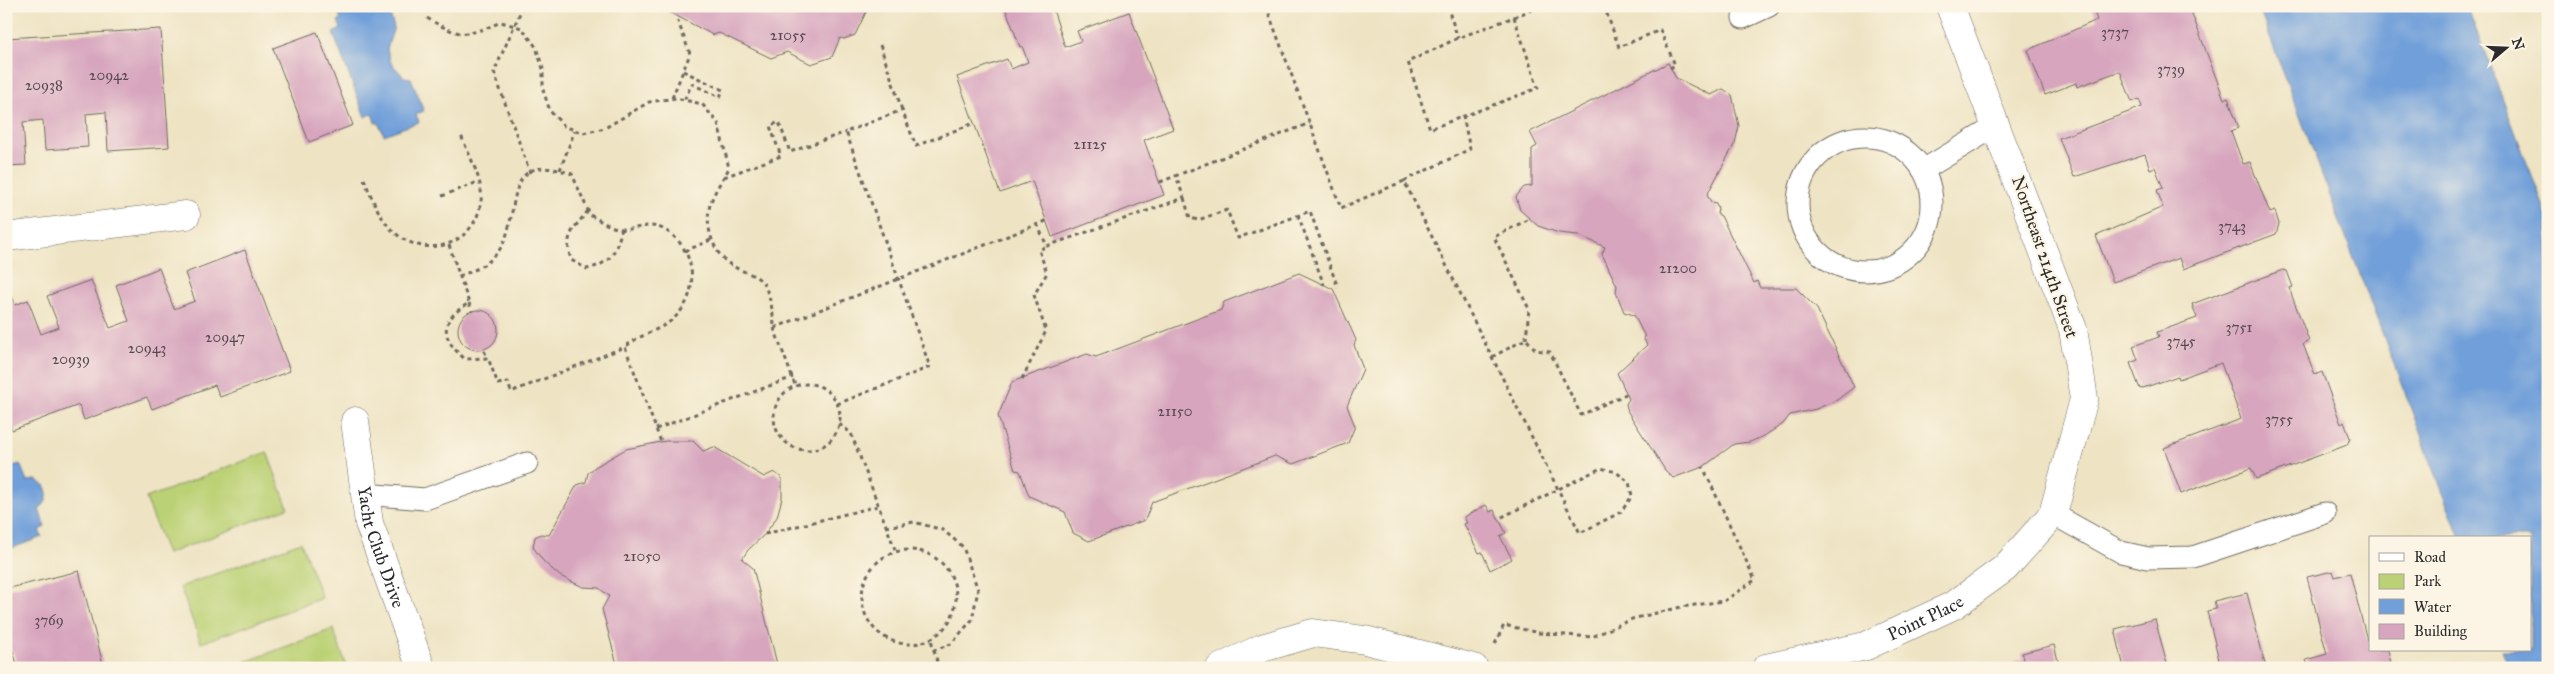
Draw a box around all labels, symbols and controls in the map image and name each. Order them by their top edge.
north arrow [2482,22,2532,72]
house number: 3737 [2101,23,2129,41]
house number: 21055 [770,26,806,44]
text: N [2508,36,2528,52]
house number: 3739 [2157,60,2185,78]
house number: 20942 [89,66,130,84]
house number: 20938 [25,76,63,94]
house number: 21125 [1073,135,1107,153]
street label: Northeast 214th Street [2007,173,2083,342]
house number: 3743 [2218,217,2246,235]
house number: 21200 [1659,259,1697,277]
house number: 3751 [2226,318,2253,336]
house number: 20947 [205,328,245,346]
house number: 3745 [2167,332,2196,350]
house number: 20943 [128,339,166,357]
house number: 20939 [52,350,90,368]
house number: 21150 [1158,402,1192,420]
house number: 3755 [2265,410,2293,428]
street label: Yacht Club Drive [353,485,410,611]
legend [2369,536,2532,652]
house number: 21050 [623,547,661,565]
text: Road [2414,548,2446,566]
text: Park [2414,572,2441,590]
street label: Point Place [1884,591,1968,646]
text: Water [2414,598,2451,616]
house number: 3769 [34,611,64,629]
text: Building [2414,622,2468,640]

